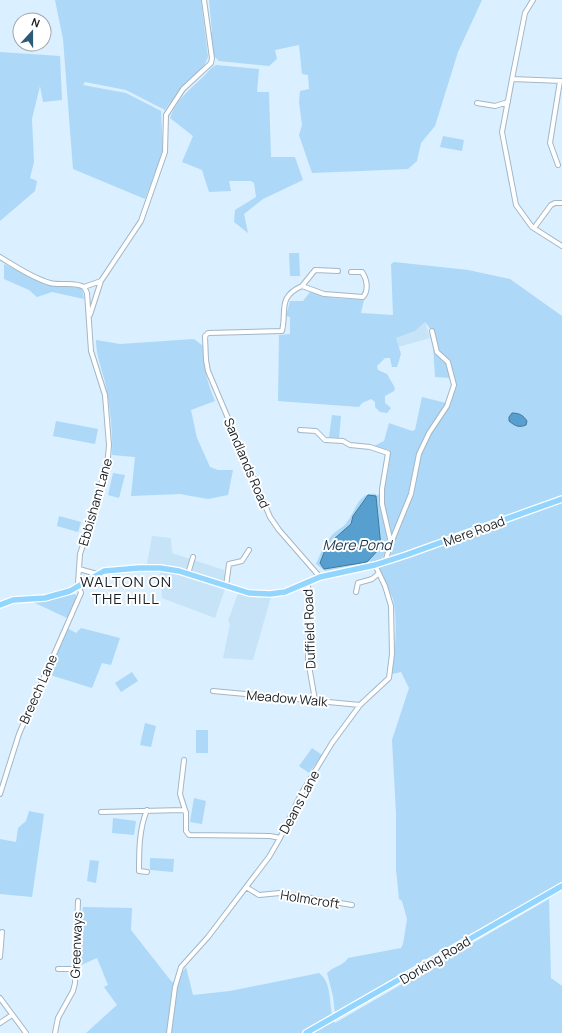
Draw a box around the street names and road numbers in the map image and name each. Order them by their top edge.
street label: Sandlands Road [220,415,274,511]
street label: Ebbisham Lane [74,456,116,548]
street label: Mere Road [441,512,507,550]
street label: Duffield Road [299,589,319,669]
street label: Breech Lane [15,651,62,727]
street label: Meadow Walk [246,685,329,711]
street label: Deans Lane [275,767,323,837]
street label: Holmcroft [279,885,341,913]
street label: Greenways [66,911,86,979]
street label: Dorking Road [396,932,474,988]

